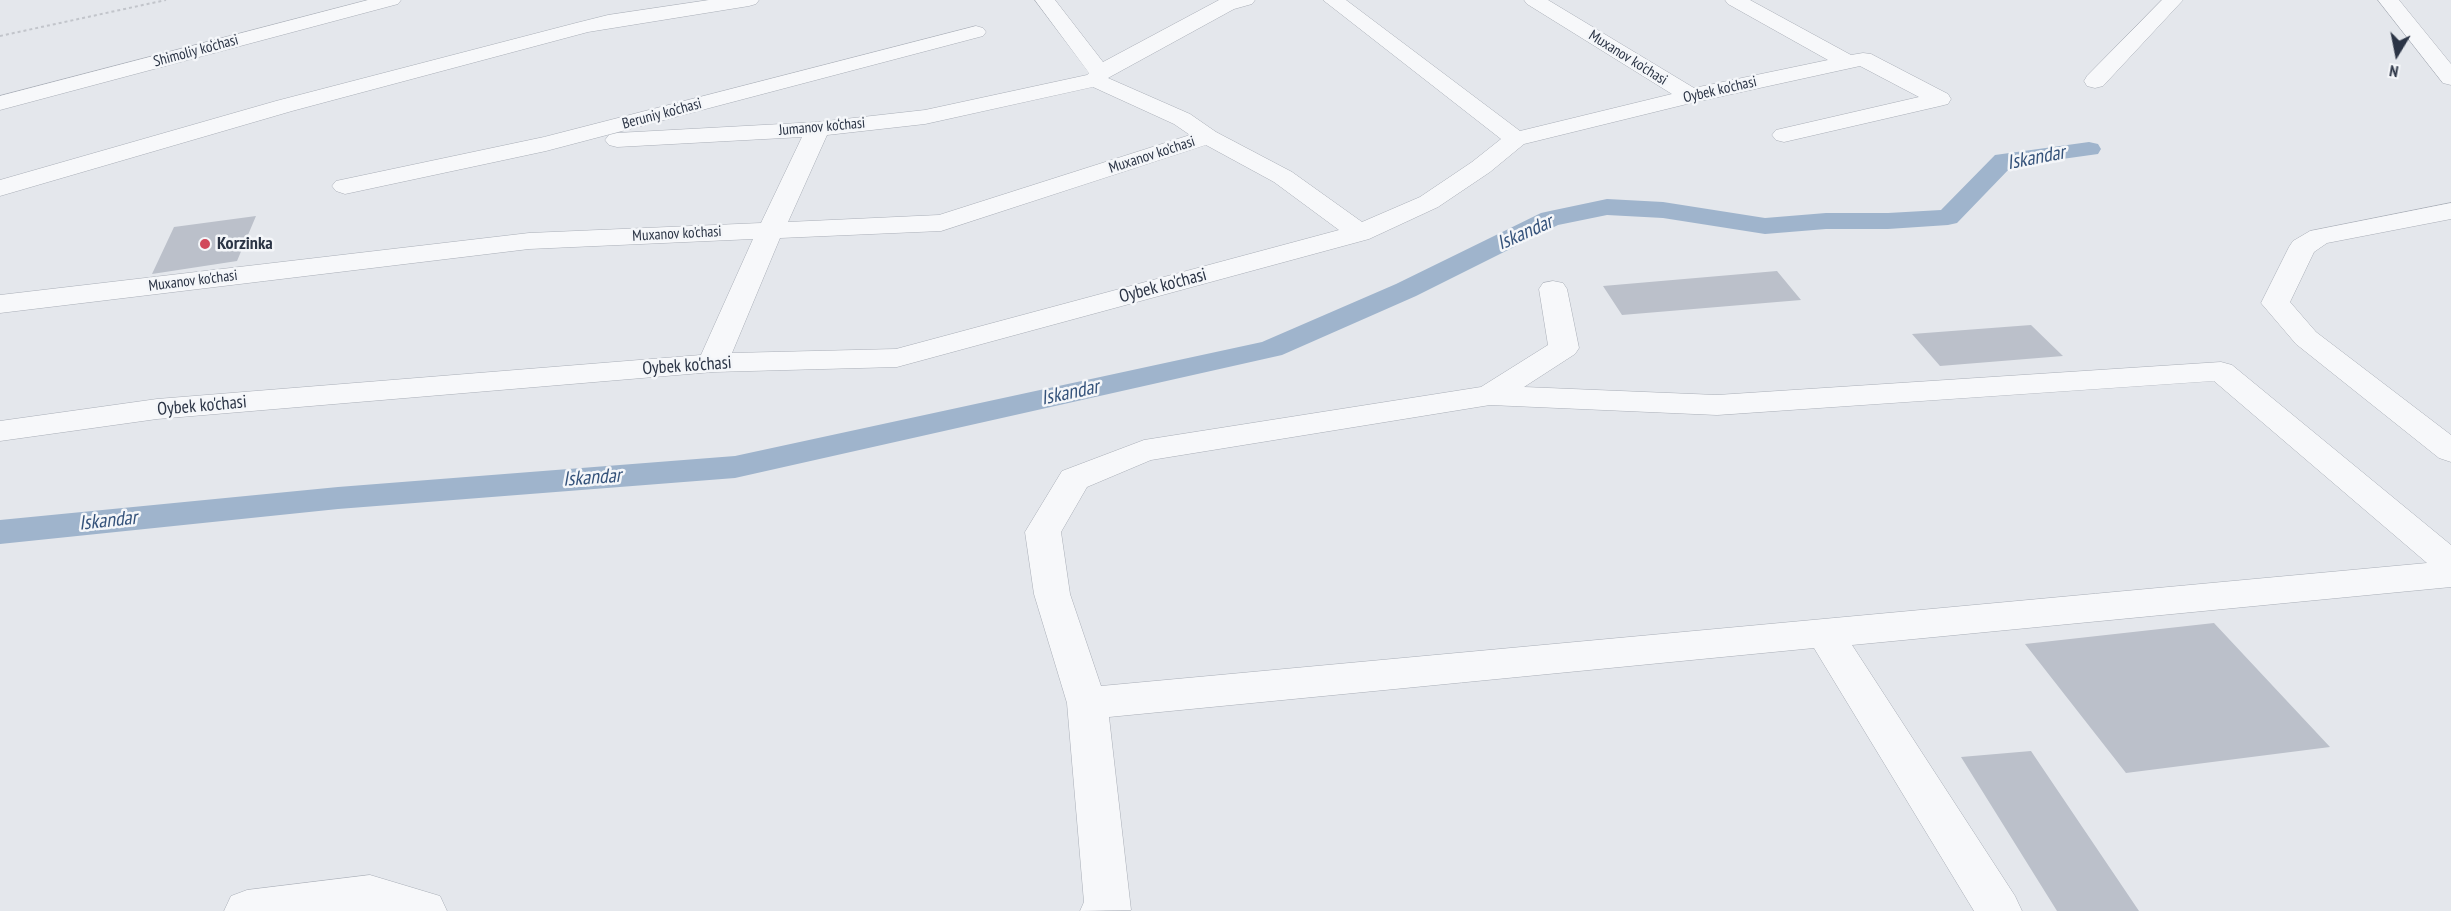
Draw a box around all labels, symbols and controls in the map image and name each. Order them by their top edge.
north arrow [2367,24,2427,84]
street label: Muxanov ko'chasi [1585,27,1671,89]
street label: Shimoliy ko‘chasi [152,31,240,71]
text: N [2388,61,2400,82]
street label: Oybek ko'chasi [1682,73,1758,107]
street label: Beruniy ko‘chasi [620,95,704,133]
street label: Jumanov ko‘chasi [778,114,866,140]
street label: Muxanov ko'chasi [1107,133,1197,177]
water label: Iskandar [2005,141,2067,175]
water label: Iskandar [1494,210,1556,256]
street label: Muxanov ko'chasi [632,223,722,245]
place label: Korzinka [217,233,273,255]
marker: Korzinka [198,237,212,251]
street label: Oybek ko'chasi [1117,264,1209,308]
street label: Muxanov ko'chasi [148,267,238,295]
street label: Oybek ko'chasi [642,352,732,380]
water label: Iskandar [1039,375,1101,411]
street label: Oybek ko'chasi [156,391,248,421]
water label: Iskandar [562,464,622,492]
water label: Iskandar [78,506,138,536]

